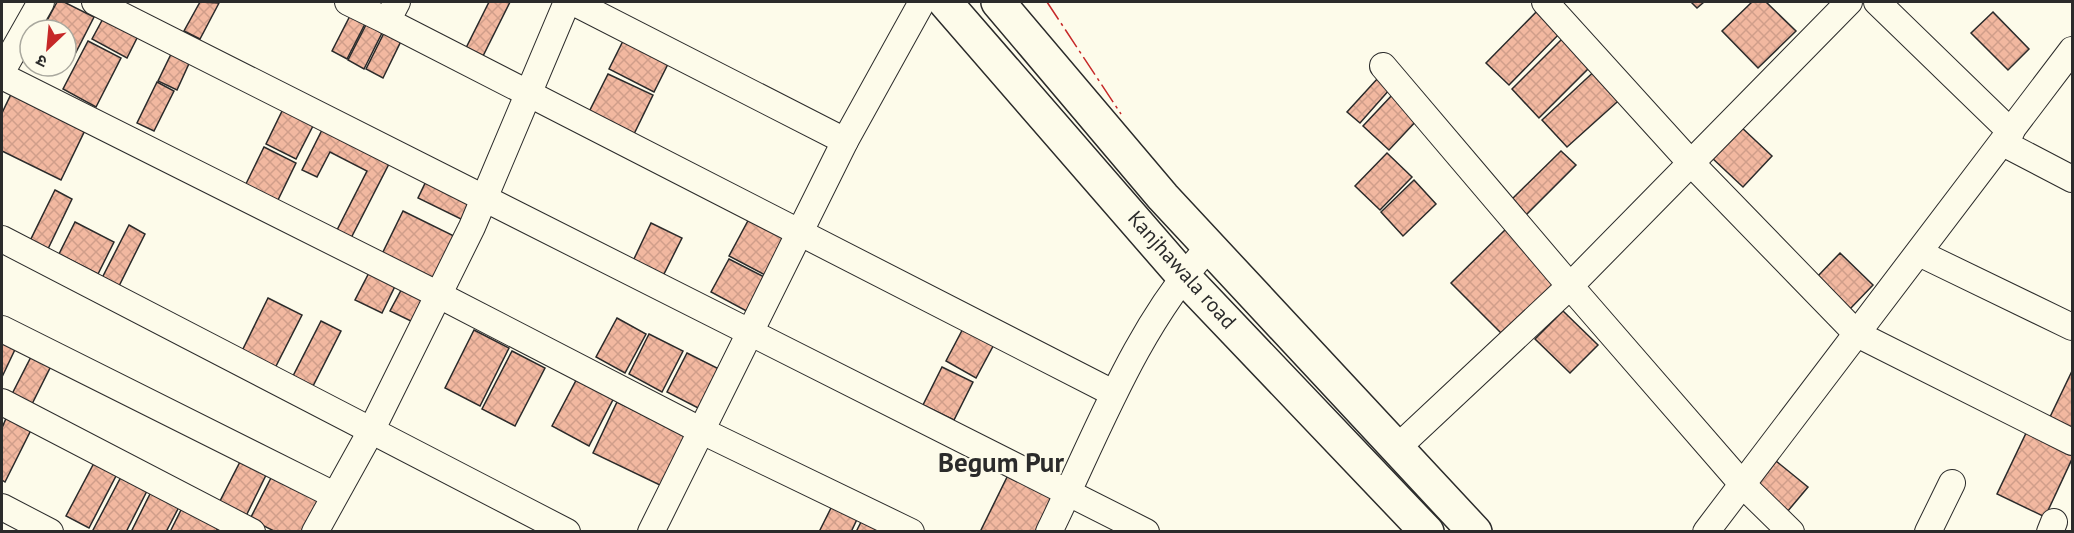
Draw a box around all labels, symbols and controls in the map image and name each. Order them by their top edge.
north arrow [18,18,78,78]
text: उ [32,50,50,73]
street label: Kanjhawala road [1122,205,1243,334]
district label: Begum Pur [938,445,1064,479]

